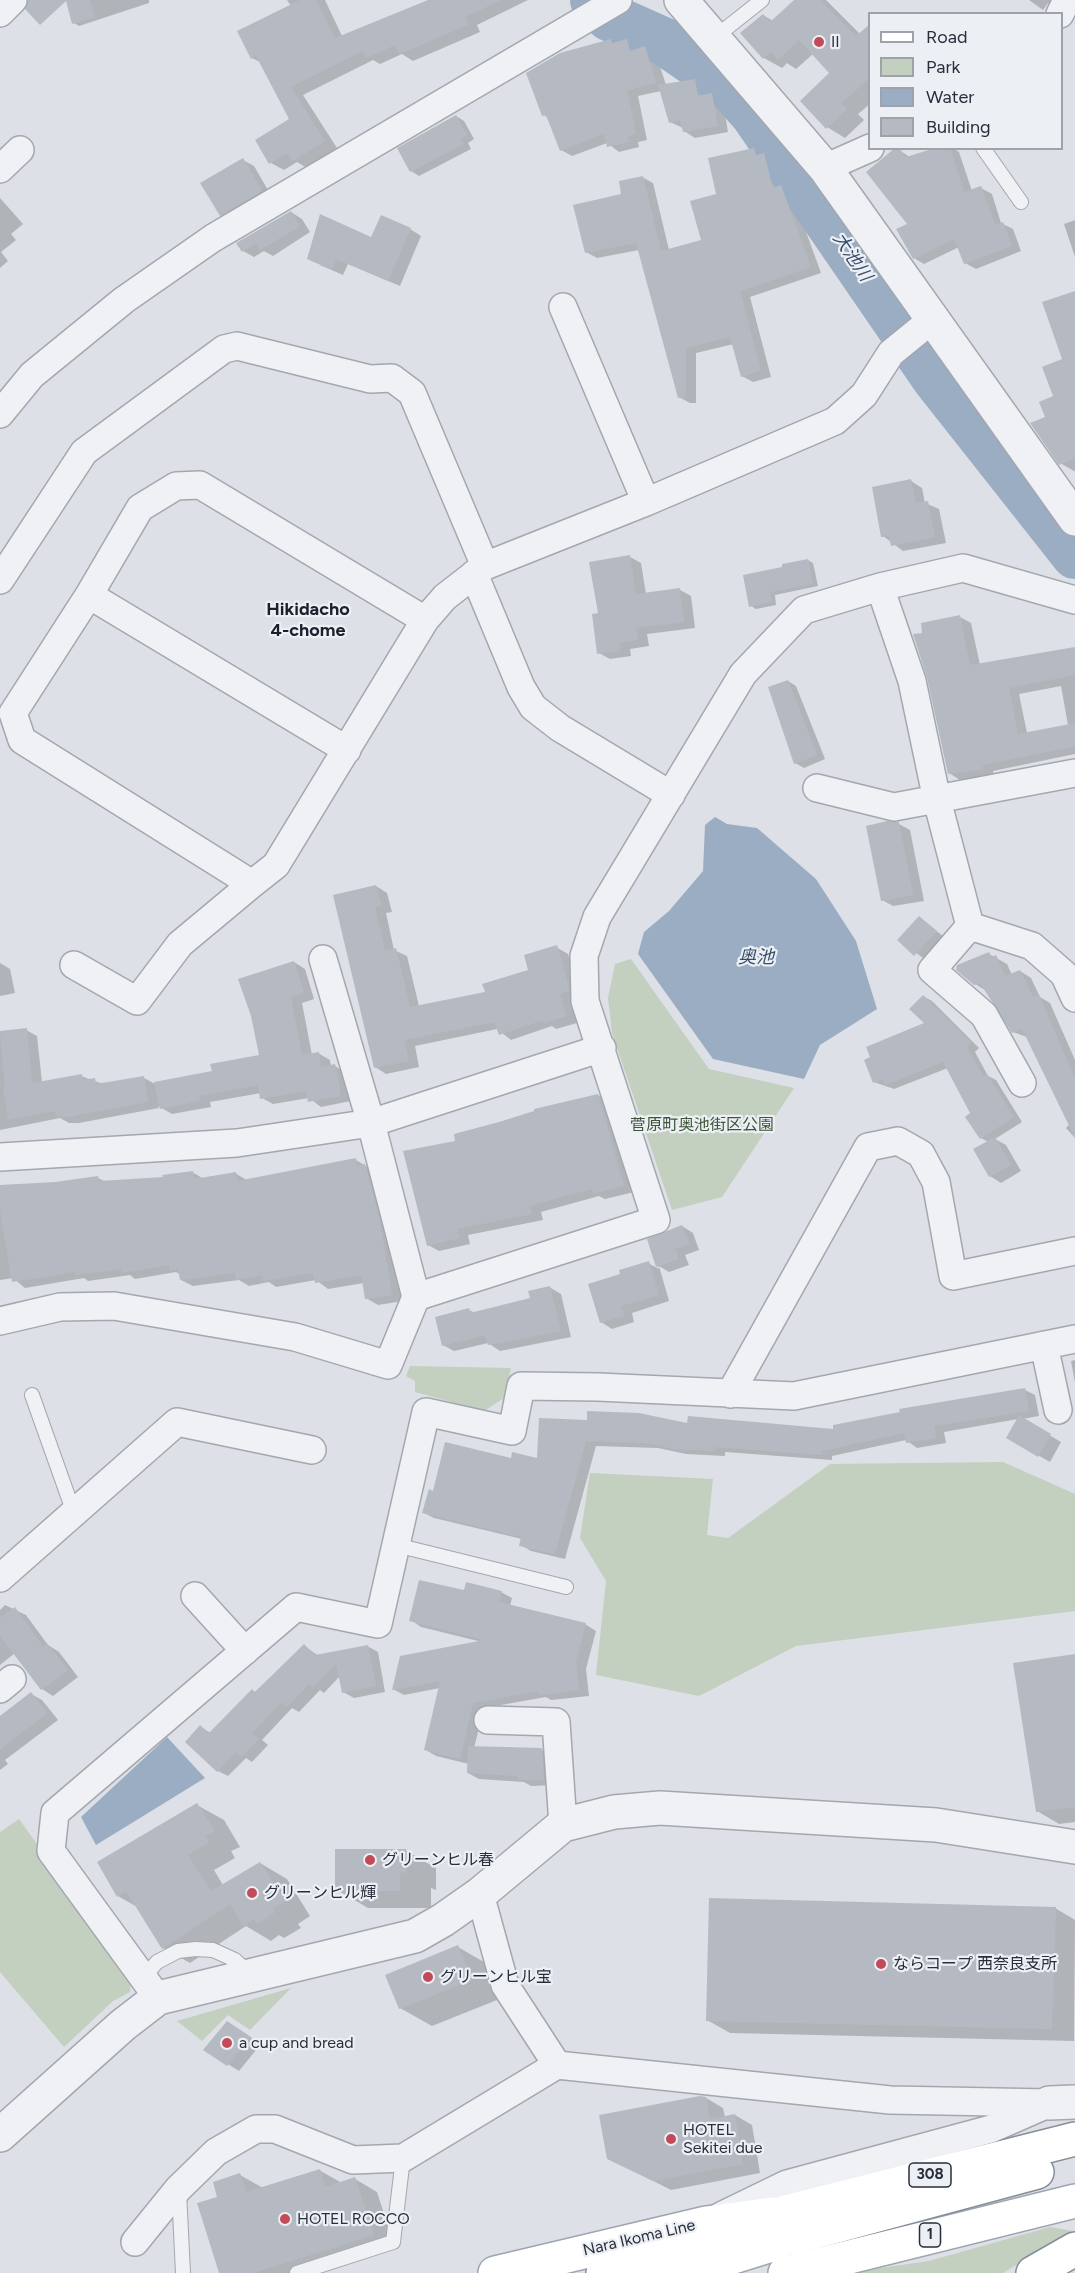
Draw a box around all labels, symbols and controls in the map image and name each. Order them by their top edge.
legend [868,12,1063,150]
text: Road [926,26,967,48]
place label: II [831,32,840,52]
marker: II [812,35,826,49]
text: Park [926,56,960,78]
text: Water [926,86,974,108]
text: Building [926,116,991,138]
water label: 大池川 [828,229,876,285]
district label: Hikidacho 4-chome [266,599,350,642]
water label: 奥池 [738,947,774,969]
park label: 菅原町奥池街区公園 [630,1115,774,1135]
place label: グリーンヒル春 [382,1850,494,1870]
marker: グリーンヒル春 [363,1853,377,1867]
place label: グリーンヒル輝 [264,1883,376,1903]
marker: グリーンヒル輝 [245,1886,259,1900]
place label: ならコープ 西奈良支所 [893,1954,1057,1974]
marker: ならコープ 西奈良支所 [874,1957,888,1971]
place label: グリーンヒル宝 [440,1967,552,1987]
marker: グリーンヒル宝 [421,1970,435,1984]
place label: a cup and bread [239,2033,354,2053]
marker: a cup and bread [220,2036,234,2050]
place label: HOTEL Sekitei due [683,2120,762,2158]
marker: HOTEL Sekitei due [664,2132,678,2146]
road number: 308 [909,2163,951,2187]
place label: HOTEL ROCCO [297,2209,410,2229]
marker: HOTEL ROCCO [278,2212,292,2226]
street label: Nara Ikoma Line [581,2216,697,2260]
road number: 1 [920,2223,940,2247]

